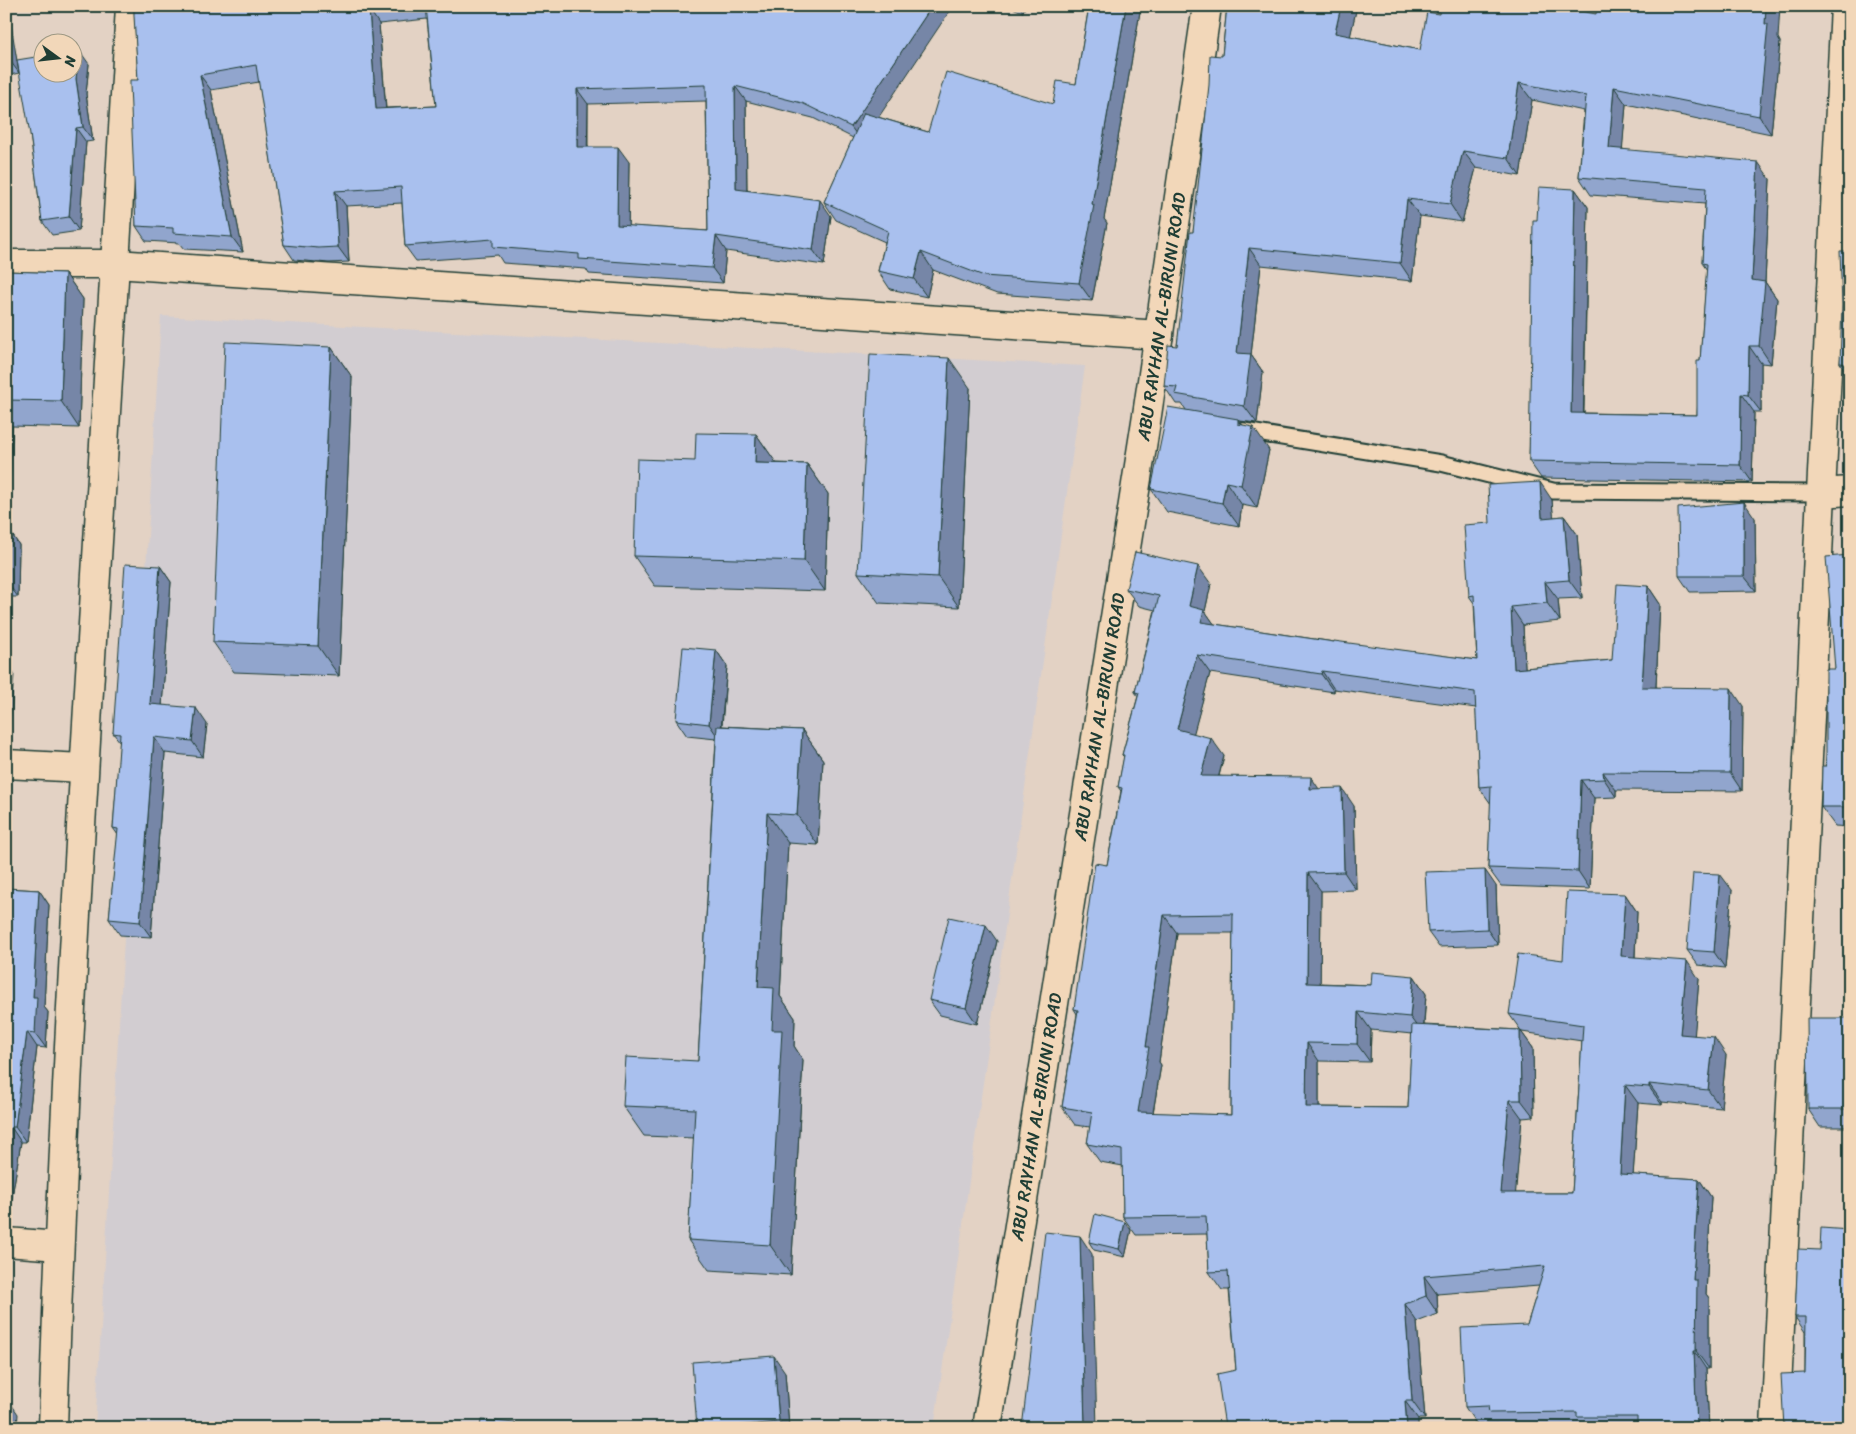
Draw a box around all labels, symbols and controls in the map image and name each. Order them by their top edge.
north arrow [32,32,82,82]
text: N [57,52,84,69]
street label: ABU RAYHAN AL-BIRUNI ROAD [1127,190,1195,444]
street label: ABU RAYHAN AL-BIRUNI ROAD [1064,590,1135,844]
street label: ABU RAYHAN AL-BIRUNI ROAD [1001,990,1072,1244]

